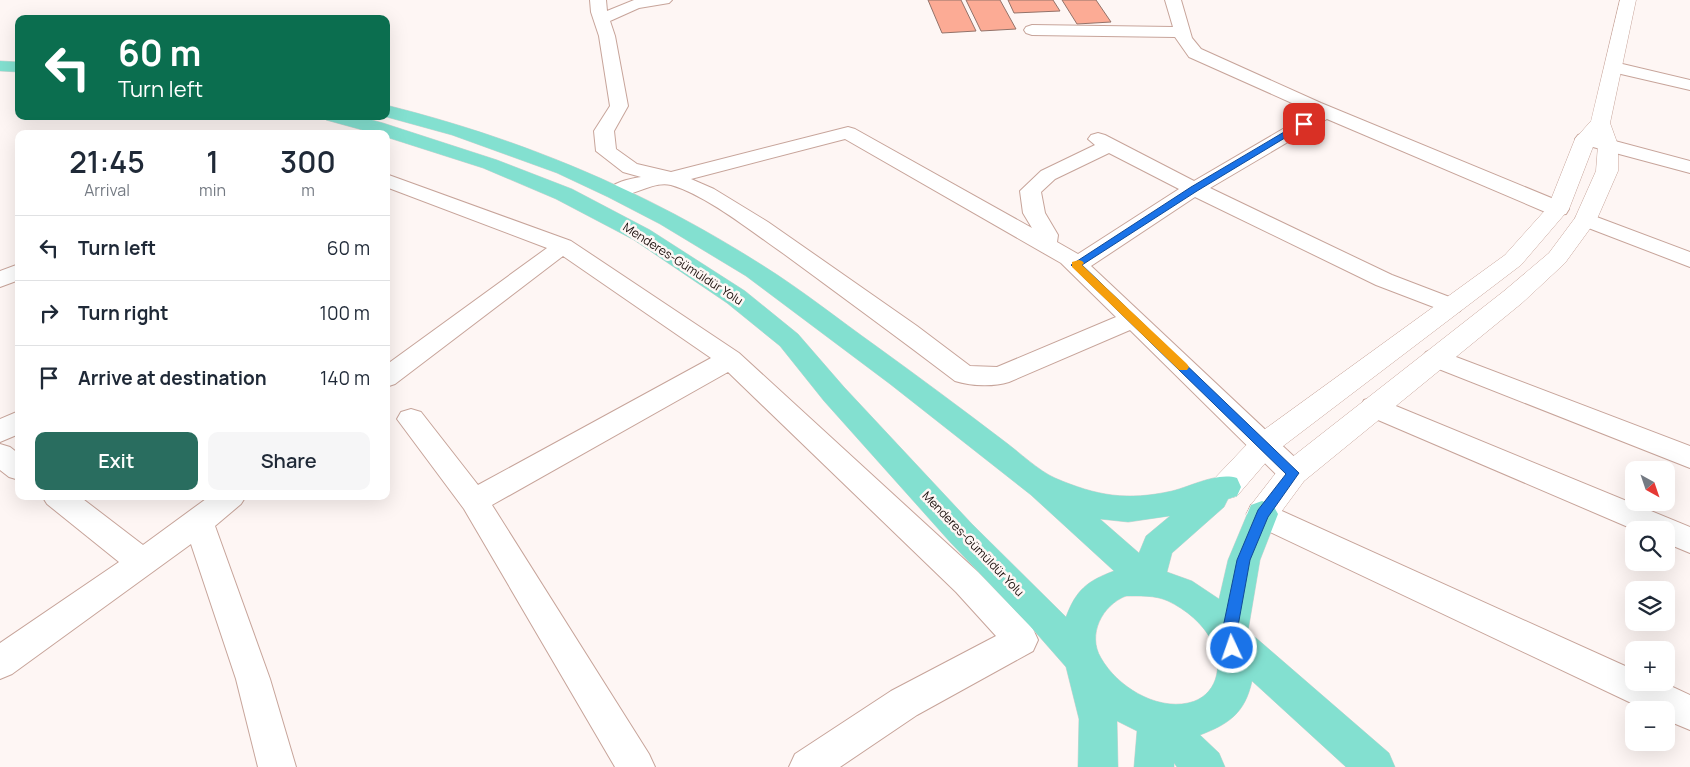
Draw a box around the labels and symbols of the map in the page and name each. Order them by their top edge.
pin [1283,103,1325,145]
street label: Menderes-Gümüldür Yolu [620,218,747,309]
north arrow [1625,461,1675,511]
street label: Menderes-Gümüldür Yolu [919,487,1028,600]
position arrow [1205,621,1257,673]

